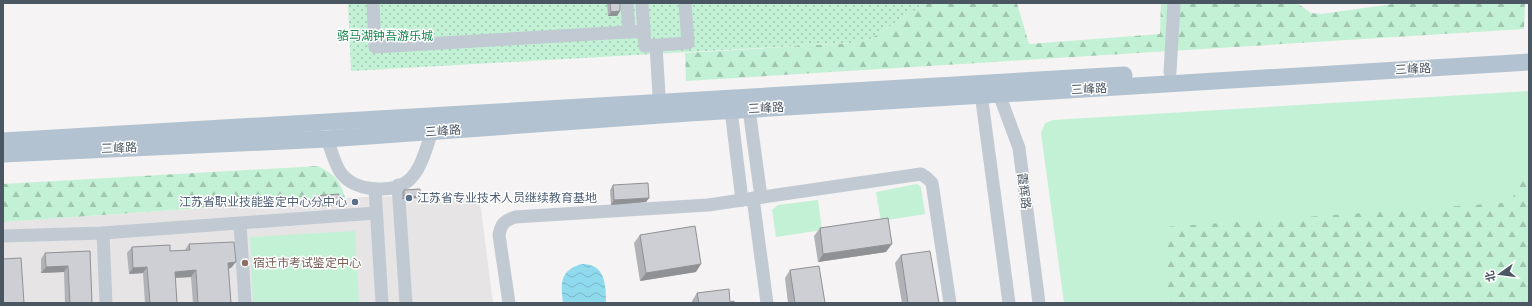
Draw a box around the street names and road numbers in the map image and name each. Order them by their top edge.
street label: 三峰路 [1395,61,1431,77]
street label: 三峰路 [1071,81,1107,97]
street label: 三峰路 [748,100,784,116]
street label: 三峰路 [425,123,461,139]
street label: 三峰路 [101,140,137,156]
street label: 霞辉路 [1015,172,1033,210]

